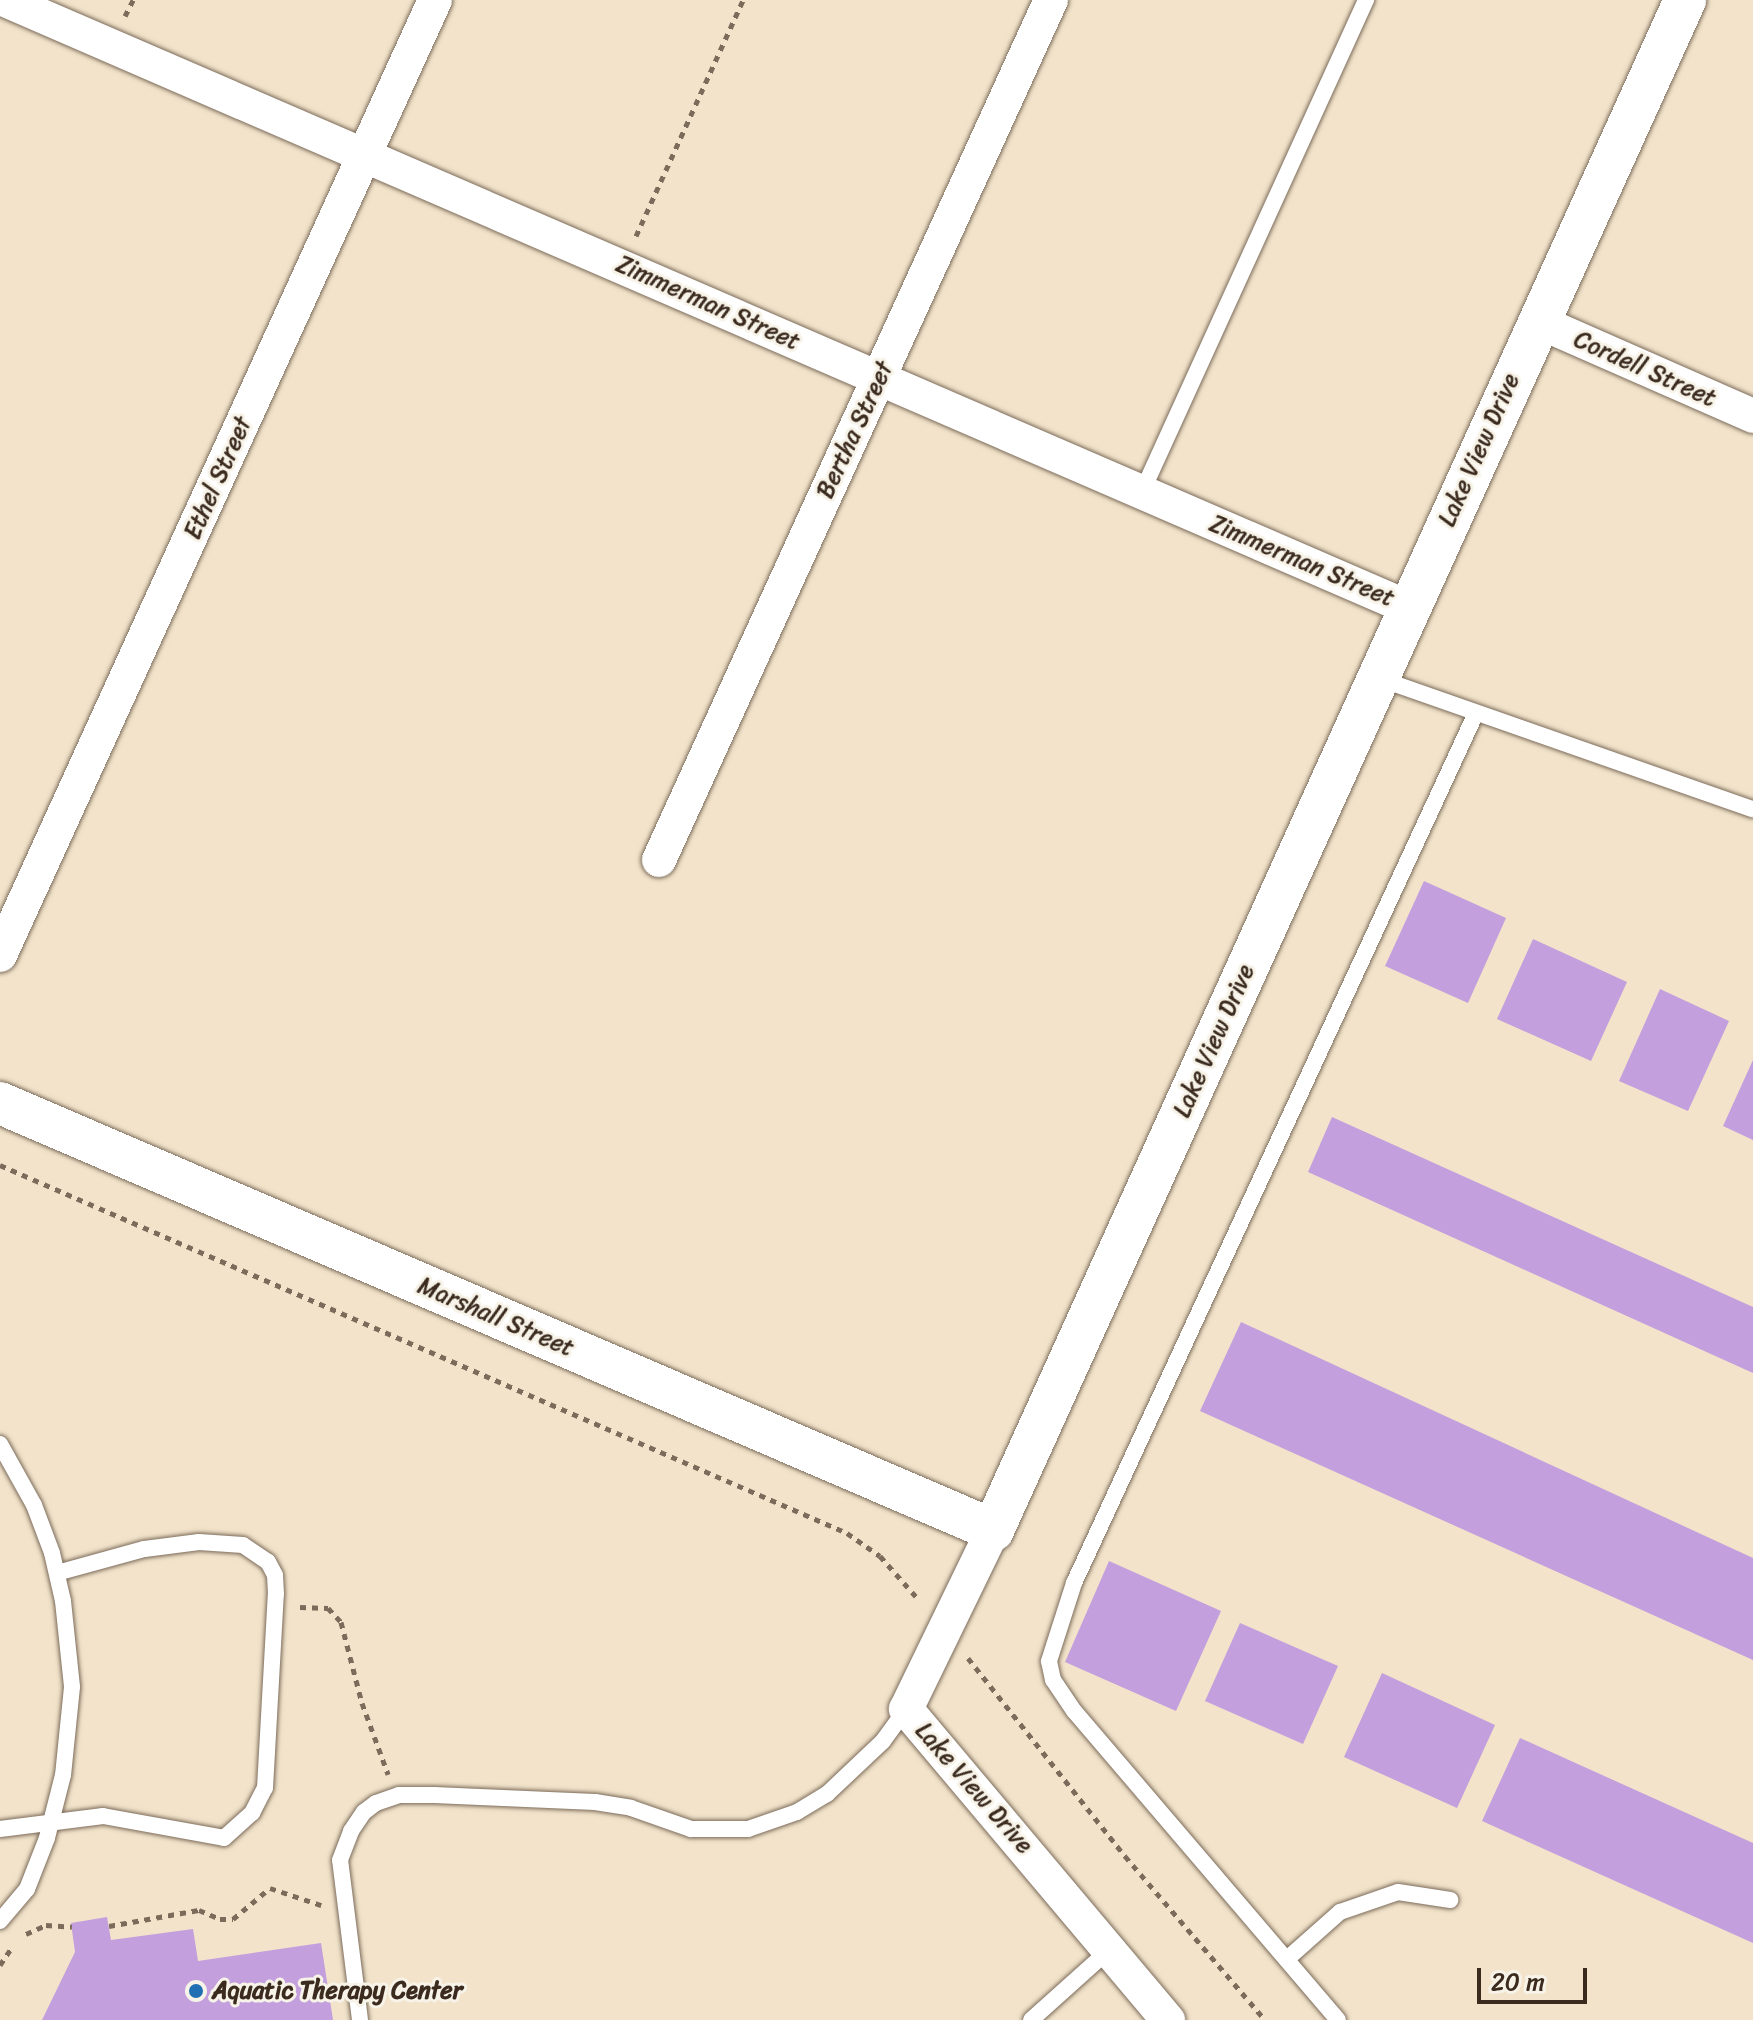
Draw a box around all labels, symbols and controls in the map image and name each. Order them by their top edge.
street label: Zimmerman Street [612,250,804,356]
street label: Cordell Street [1570,325,1720,413]
street label: Bertha Street [811,357,899,503]
street label: Lake View Drive [1432,369,1526,531]
street label: Ethel Street [178,412,258,544]
street label: Zimmerman Street [1205,509,1399,613]
street label: Lake View Drive [1167,960,1261,1122]
street label: Marshall Street [414,1271,578,1363]
street label: Lake View Drive [909,1716,1039,1860]
scale bar [1481,1952,1591,2002]
text: 20 m [1491,1961,1545,2003]
place label: Aquatic Therapy Center [212,1977,464,2005]
marker: Aquatic Therapy Center [187,1982,205,2000]

